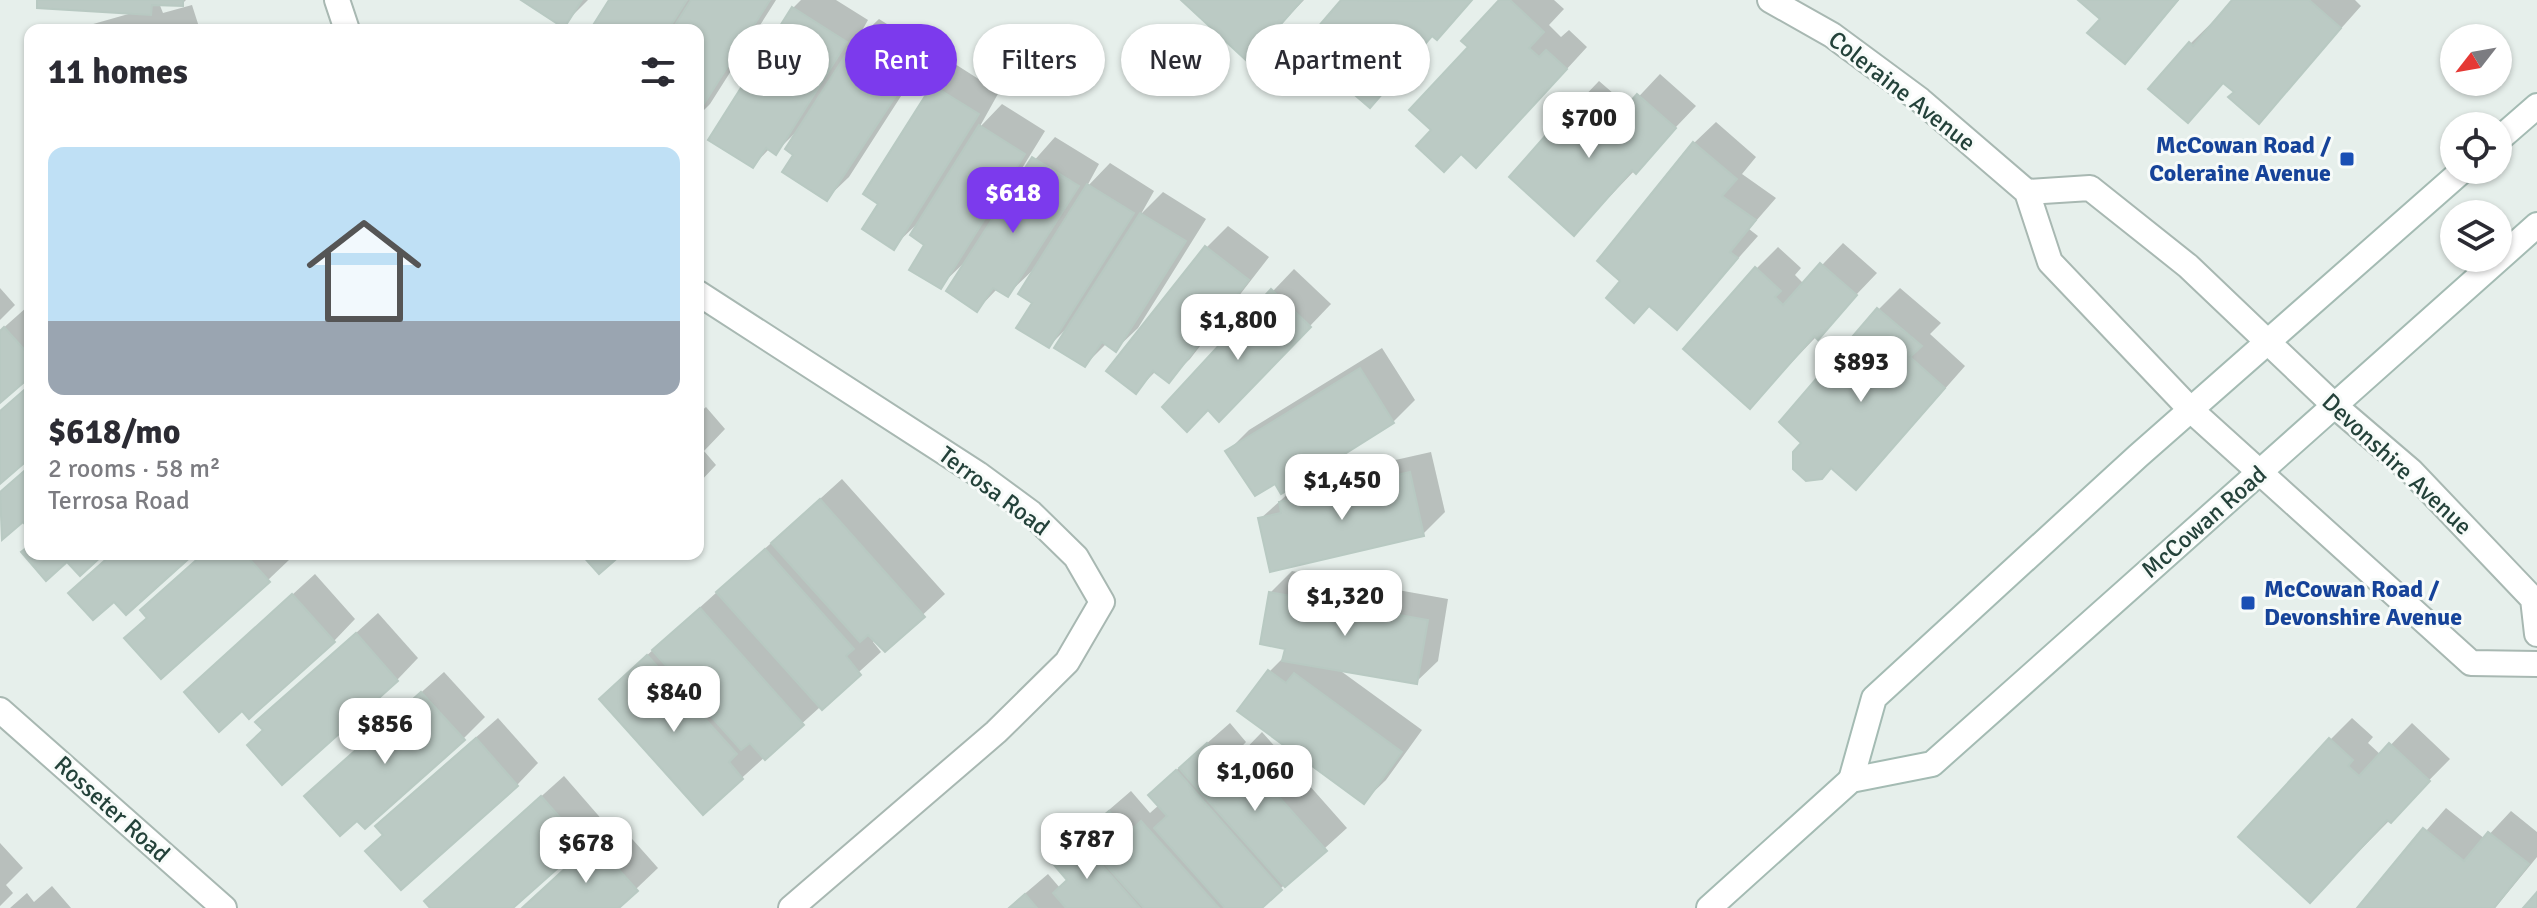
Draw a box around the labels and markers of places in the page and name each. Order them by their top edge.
pin: $700 [1542,92,1636,160]
place label: McCowan Road / Coleraine Avenue [2149,130,2331,188]
marker: McCowan Road / Coleraine Avenue [2338,150,2356,168]
pin: $618 [966,167,1060,235]
pin: $1,800 [1173,294,1303,362]
pin: $893 [1814,336,1908,404]
pin: $1,450 [1277,454,1407,522]
pin: $1,320 [1280,570,1410,638]
place label: McCowan Road / Devonshire Avenue [2264,574,2462,632]
marker: McCowan Road / Devonshire Avenue [2239,594,2257,612]
pin: $840 [627,666,721,734]
pin: $856 [338,698,432,766]
pin: $1,060 [1190,745,1320,813]
pin: $787 [1040,813,1134,881]
pin: $678 [539,817,633,885]

